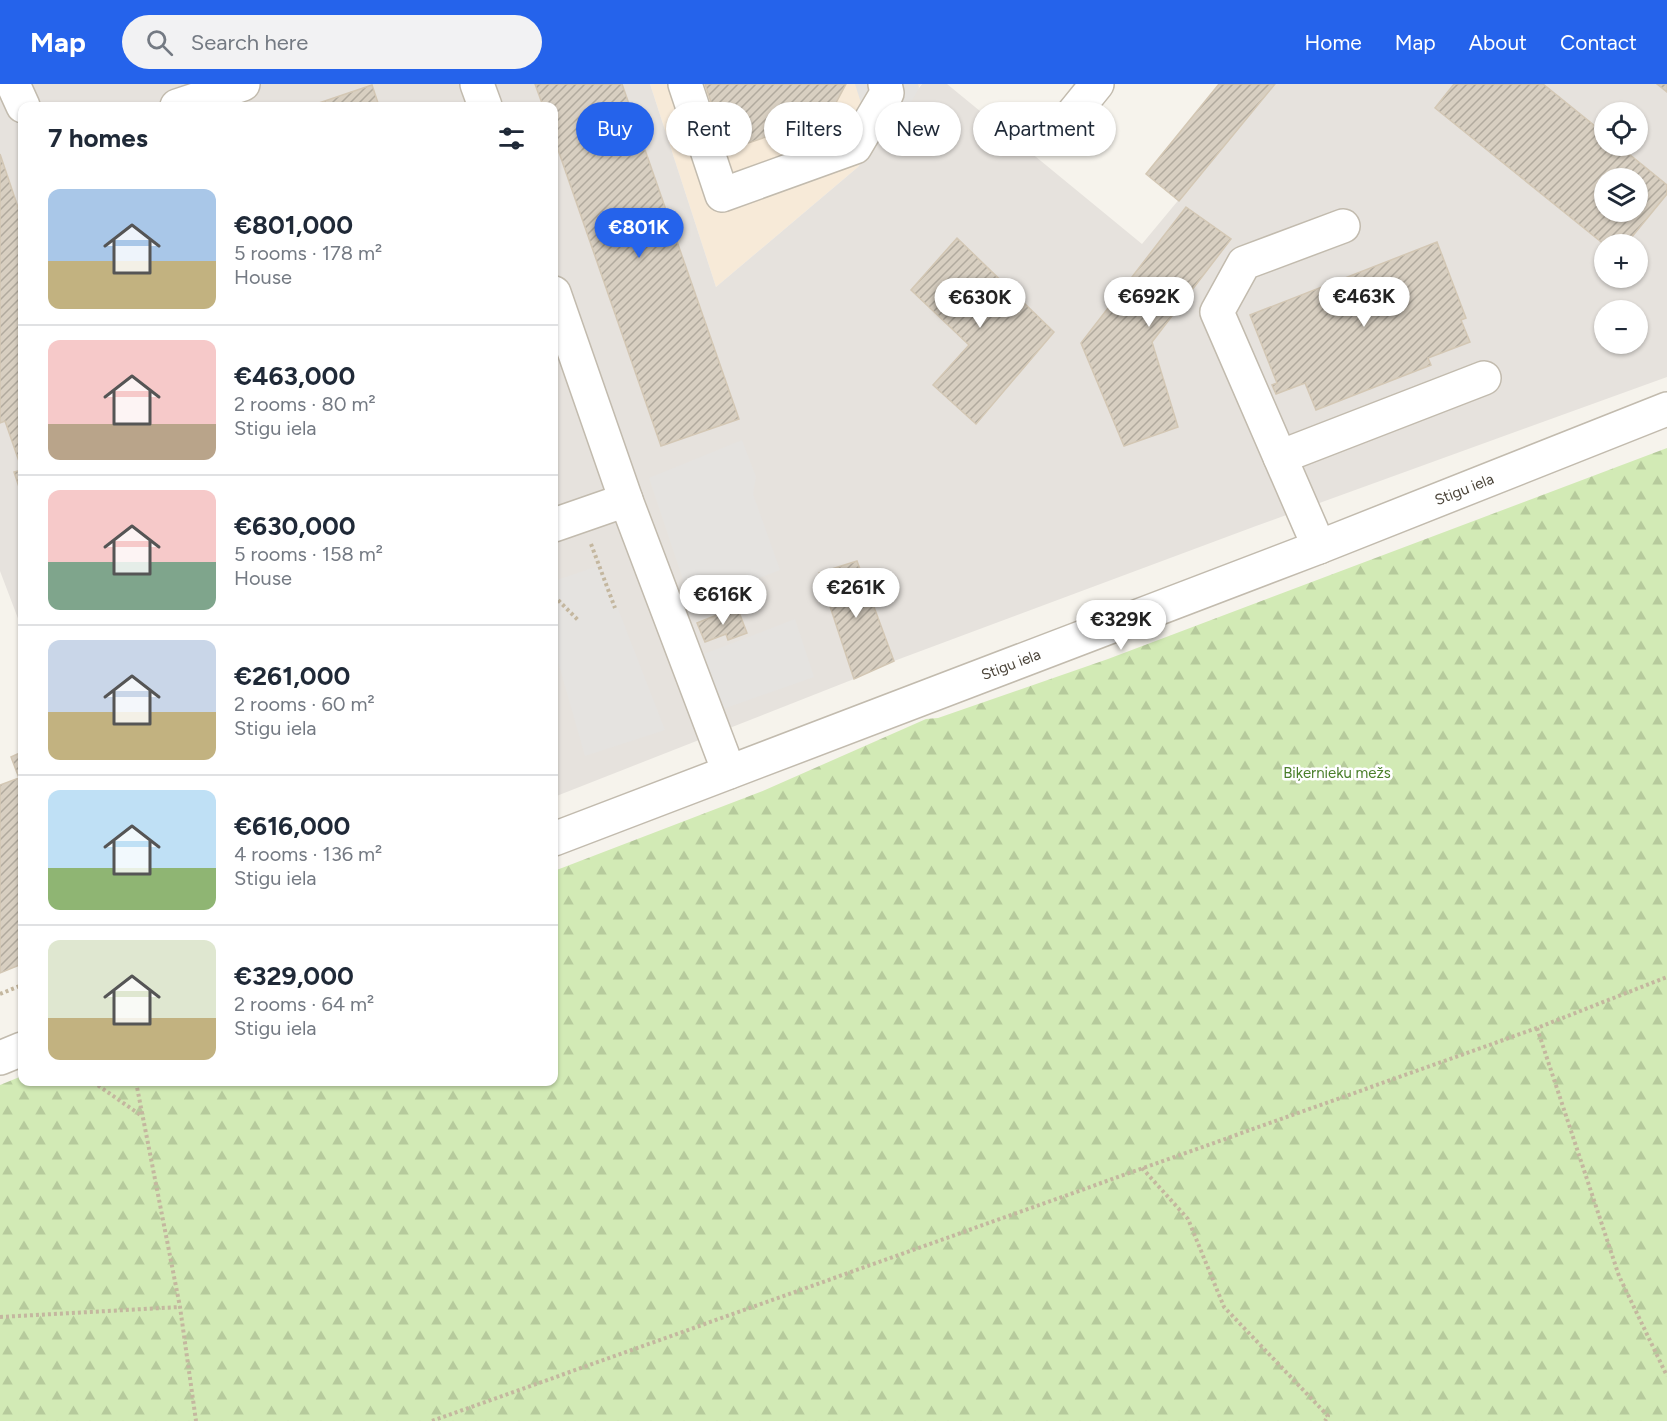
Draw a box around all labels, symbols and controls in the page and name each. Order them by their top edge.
search box [122,15,542,69]
text: Map [30,25,86,59]
icon: search [143,26,176,59]
text: Search here [191,29,308,56]
text: Home [1305,30,1362,55]
text: Map [1395,30,1436,55]
text: About [1469,30,1527,55]
text: Contact [1560,30,1637,55]
chip: Buy [576,102,654,156]
chip: Rent [666,102,752,156]
chip: Filters [764,102,863,156]
chip: New [875,102,961,156]
chip: Apartment [973,102,1116,156]
map controls [1594,102,1648,354]
button: locate [1594,102,1648,156]
text: 7 homes [48,122,148,154]
icon: filters [495,122,528,155]
button: layers [1594,168,1648,222]
pin: €801K [597,208,681,259]
text: €801,000 [234,209,353,241]
icon: home [96,213,168,285]
text: €801K [609,215,669,239]
button: + [1594,234,1648,288]
text: 5 rooms · 178 m² [234,241,382,265]
text: House [234,265,292,289]
pin: €692K [1107,277,1191,328]
pin: €463K [1322,277,1406,328]
pin: €630K [938,278,1022,329]
text: €692K [1118,284,1180,308]
text: €463K [1333,284,1395,308]
text: €630K [949,285,1011,309]
button: − [1594,300,1648,354]
text: €463,000 [234,360,355,392]
icon: home [96,364,168,436]
text: 2 rooms · 80 m² [234,392,376,416]
text: Stigu iela [234,416,316,440]
street label: Stigu iela [1432,470,1496,509]
text: €630,000 [234,510,356,542]
icon: home [96,514,168,586]
text: 5 rooms · 158 m² [234,542,383,566]
text: House [234,566,292,590]
pin: €261K [814,568,898,619]
pin: €616K [681,575,765,626]
text: €261K [827,575,885,599]
text: €616K [694,582,752,606]
pin: €329K [1079,600,1163,651]
text: €329K [1090,607,1152,631]
street label: Stigu iela [979,645,1043,684]
text: €261,000 [234,660,350,692]
icon: home [96,664,168,736]
text: 2 rooms · 60 m² [234,692,375,716]
text: Stigu iela [234,716,316,740]
park label: Biķernieku mežs [1283,764,1391,782]
text: €616,000 [234,810,350,842]
icon: home [96,814,168,886]
text: 4 rooms · 136 m² [234,842,382,866]
text: Stigu iela [234,866,316,890]
text: €329,000 [234,960,354,992]
icon: home [96,964,168,1036]
text: 2 rooms · 64 m² [234,992,374,1016]
text: Stigu iela [234,1016,316,1040]

